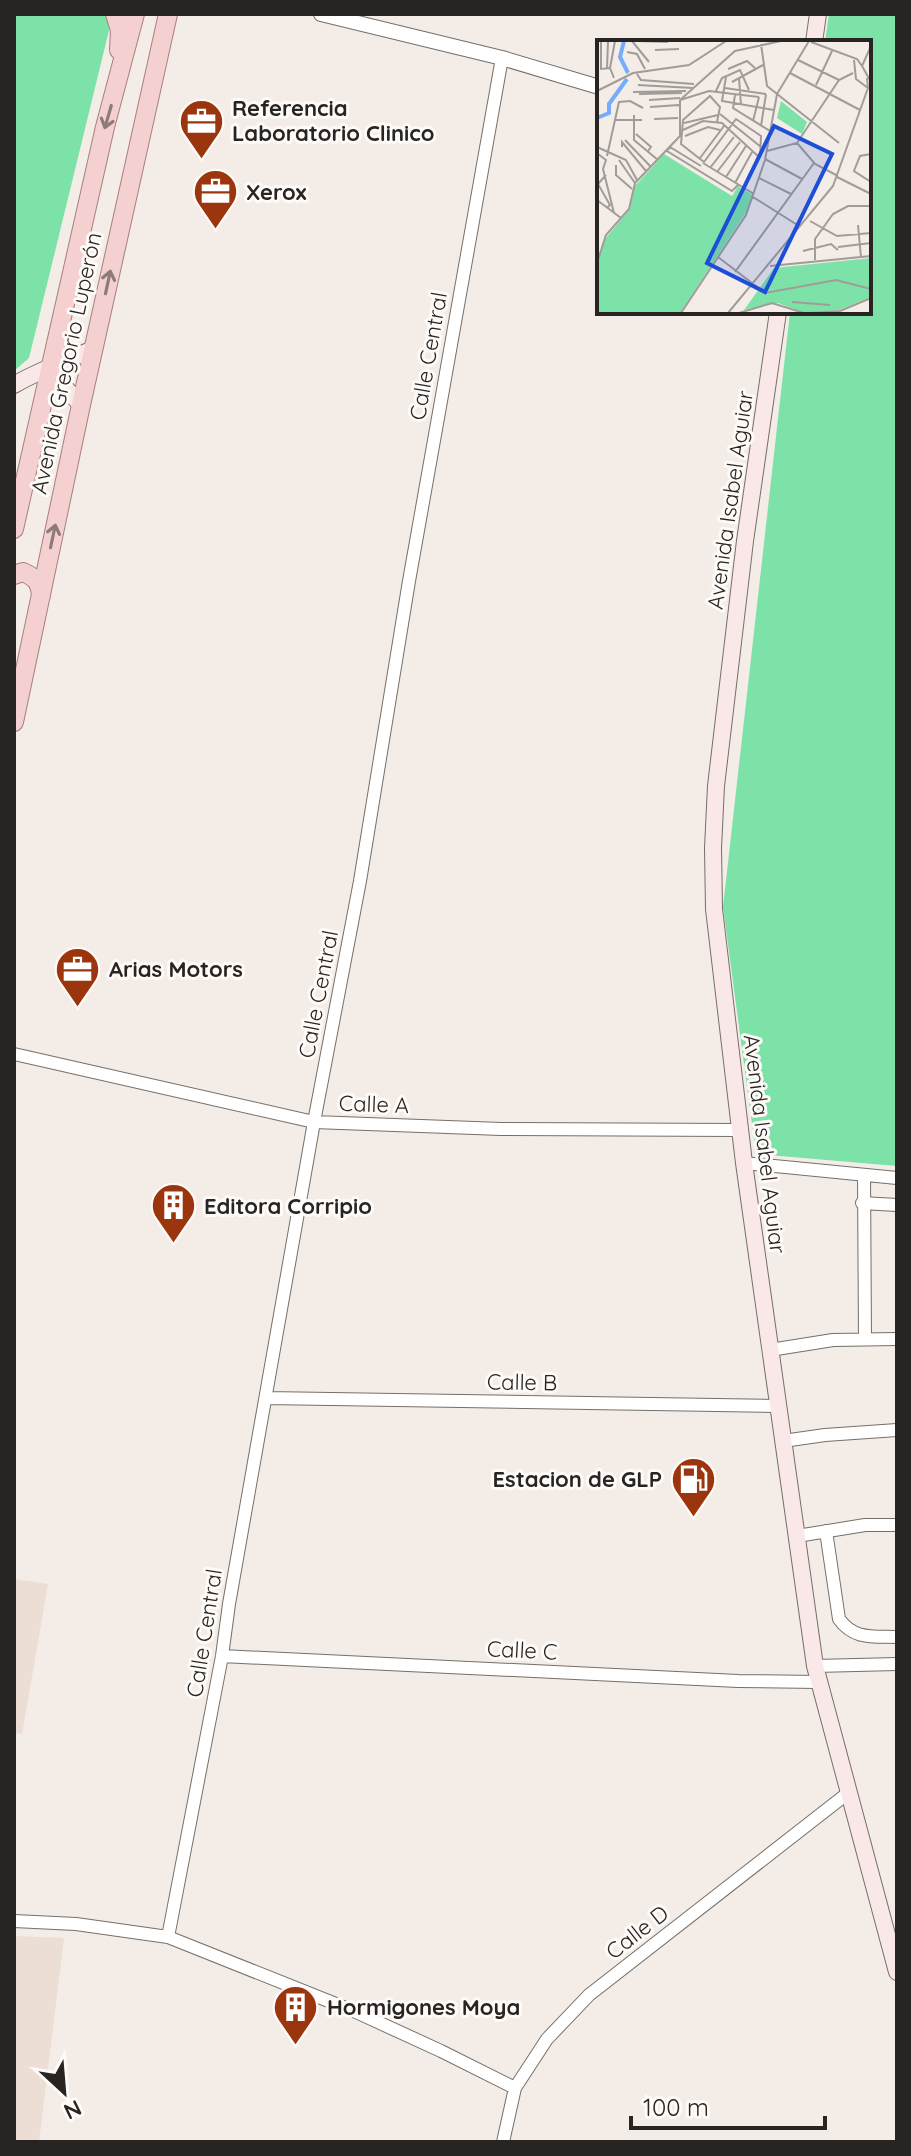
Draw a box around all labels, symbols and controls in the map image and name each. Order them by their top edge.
inset map [597,40,871,314]
place label: Referencia Laboratorio Clinico [232,94,434,147]
office icon: Referencia Laboratorio Clinico [177,97,225,160]
one-way arrow [100,103,115,129]
office icon: Xerox [191,168,239,231]
place label: Xerox [246,178,307,206]
street label: Avenida Gregorio Luperón [25,230,107,496]
one-way arrow [101,270,116,295]
street label: Calle Central [403,290,453,422]
street label: Avenida Isabel Aguiar [701,388,759,611]
one-way arrow [46,524,61,550]
street label: Calle Central [292,928,344,1060]
office icon: Arias Motors [54,945,102,1008]
place label: Arias Motors [109,955,243,983]
street label: Avenida Isabel Aguiar [738,1033,792,1256]
street label: Calle A [338,1089,410,1119]
building icon: Editora Corripio [149,1182,197,1245]
place label: Editora Corripio [204,1192,372,1220]
street label: Calle B [487,1367,557,1397]
fuel station icon: Estacion de GLP [669,1455,717,1518]
place label: Estacion de GLP [492,1465,662,1493]
street label: Calle Central [180,1567,228,1699]
street label: Calle C [486,1634,558,1666]
street label: Calle D [600,1899,674,1965]
building icon: Hormigones Moya [272,1983,320,2046]
place label: Hormigones Moya [327,1993,520,2021]
north arrow [24,2052,104,2132]
scale bar [631,2080,825,2130]
text: 100 m [643,2092,709,2122]
text: N [59,2094,86,2126]

